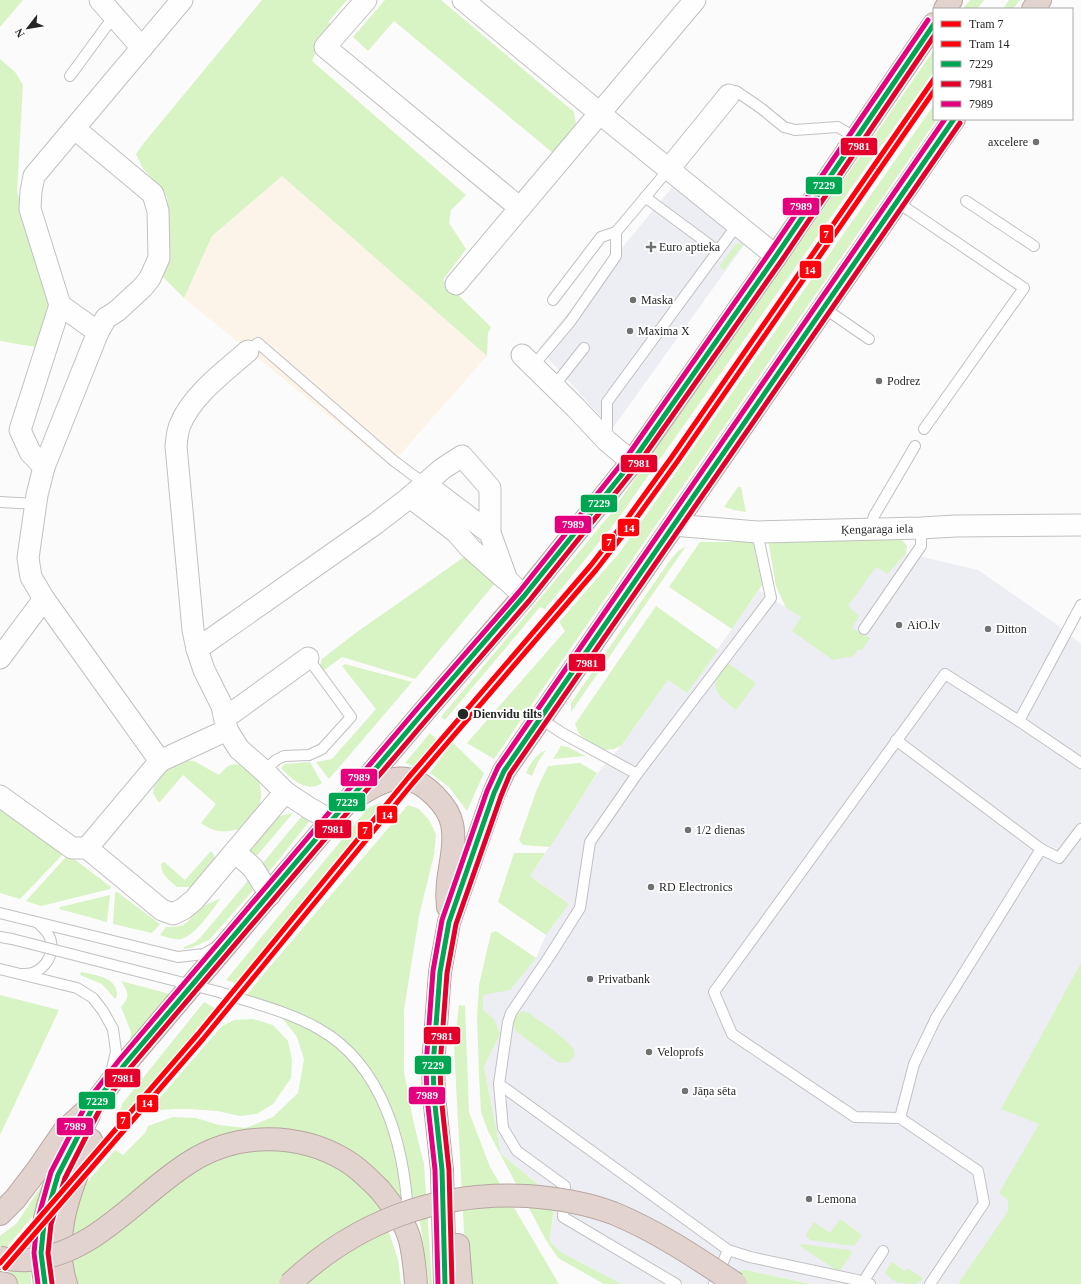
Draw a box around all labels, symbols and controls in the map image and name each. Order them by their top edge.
north arrow [8,8,48,48]
legend [933,8,1073,120]
text: Tram 7 [969,17,1004,31]
text: N [12,27,27,40]
text: Tram 14 [969,37,1010,51]
text: 7229 [969,57,993,71]
text: 7981 [969,77,993,91]
text: 7989 [969,97,993,111]
place label: axcelere [988,135,1028,149]
line badge: 7981 [840,137,878,156]
marker: axcelere [1031,137,1041,147]
text: 7981 [848,140,870,152]
line badge: 7229 [805,176,843,195]
text: 7229 [813,179,836,191]
line badge: 7989 [782,197,820,216]
text: 7989 [790,200,813,212]
line badge: 7 [819,224,834,244]
text: 7 [823,228,829,240]
place label: Euro aptieka [659,240,721,254]
marker: Euro aptieka [646,242,656,252]
line badge: 14 [799,260,822,279]
text: 14 [805,264,816,276]
place label: Maska [641,293,674,307]
marker: Maska [628,295,638,305]
place label: Maxima X [638,324,690,338]
marker: Maxima X [625,326,635,336]
place label: Podrez [887,374,920,388]
marker: Podrez [874,376,884,386]
line badge: 7981 [620,454,658,473]
text: 7981 [628,457,650,469]
line badge: 7229 [580,494,618,513]
text: 7229 [588,497,611,509]
line badge: 7989 [554,515,592,534]
text: 7989 [562,518,585,530]
line badge: 14 [617,518,640,537]
street label: Ķengaraga iela [841,521,914,537]
text: 14 [624,522,635,534]
line badge: 7 [601,533,616,552]
text: 7 [606,536,612,548]
place label: AiO.lv [907,618,940,632]
marker: AiO.lv [894,620,904,630]
place label: Ditton [996,622,1027,636]
marker: Ditton [983,624,993,634]
line badge: 7981 [568,653,606,672]
text: 7981 [576,657,598,669]
marker: Dienvidu tilts [456,707,470,721]
place label: Dienvidu tilts [473,707,542,721]
line badge: 7989 [340,768,378,787]
text: 7989 [348,771,371,783]
line badge: 7229 [328,792,366,812]
text: 7229 [336,796,359,808]
line badge: 14 [376,805,398,824]
text: 14 [382,809,393,821]
line badge: 7981 [314,819,352,839]
line badge: 7 [357,821,373,840]
text: 7981 [322,823,344,835]
place label: 1/2 dienas [696,823,745,837]
text: 7 [362,824,368,836]
marker: 1/2 dienas [683,825,693,835]
place label: RD Electronics [659,880,733,894]
marker: RD Electronics [646,882,656,892]
place label: Privatbank [598,972,650,986]
marker: Privatbank [585,974,595,984]
line badge: 7981 [423,1026,461,1045]
text: 7981 [431,1030,453,1042]
place label: Veloprofs [657,1045,704,1059]
marker: Veloprofs [644,1047,654,1057]
line badge: 7229 [414,1055,452,1075]
text: 7229 [422,1059,445,1071]
line badge: 7981 [104,1068,141,1088]
text: 7981 [112,1072,134,1084]
place label: Jāņa sēta [693,1084,737,1098]
line badge: 7989 [408,1086,446,1105]
marker: Jāņa sēta [680,1086,690,1096]
text: 7989 [416,1089,439,1101]
line badge: 7229 [78,1091,116,1110]
line badge: 14 [136,1094,159,1113]
text: 7229 [86,1095,109,1107]
text: 14 [142,1097,153,1109]
line badge: 7 [116,1111,131,1130]
text: 7 [120,1114,126,1126]
line badge: 7989 [56,1117,94,1136]
text: 7989 [64,1120,87,1132]
place label: Lemona [817,1192,857,1206]
marker: Lemona [804,1194,814,1204]

